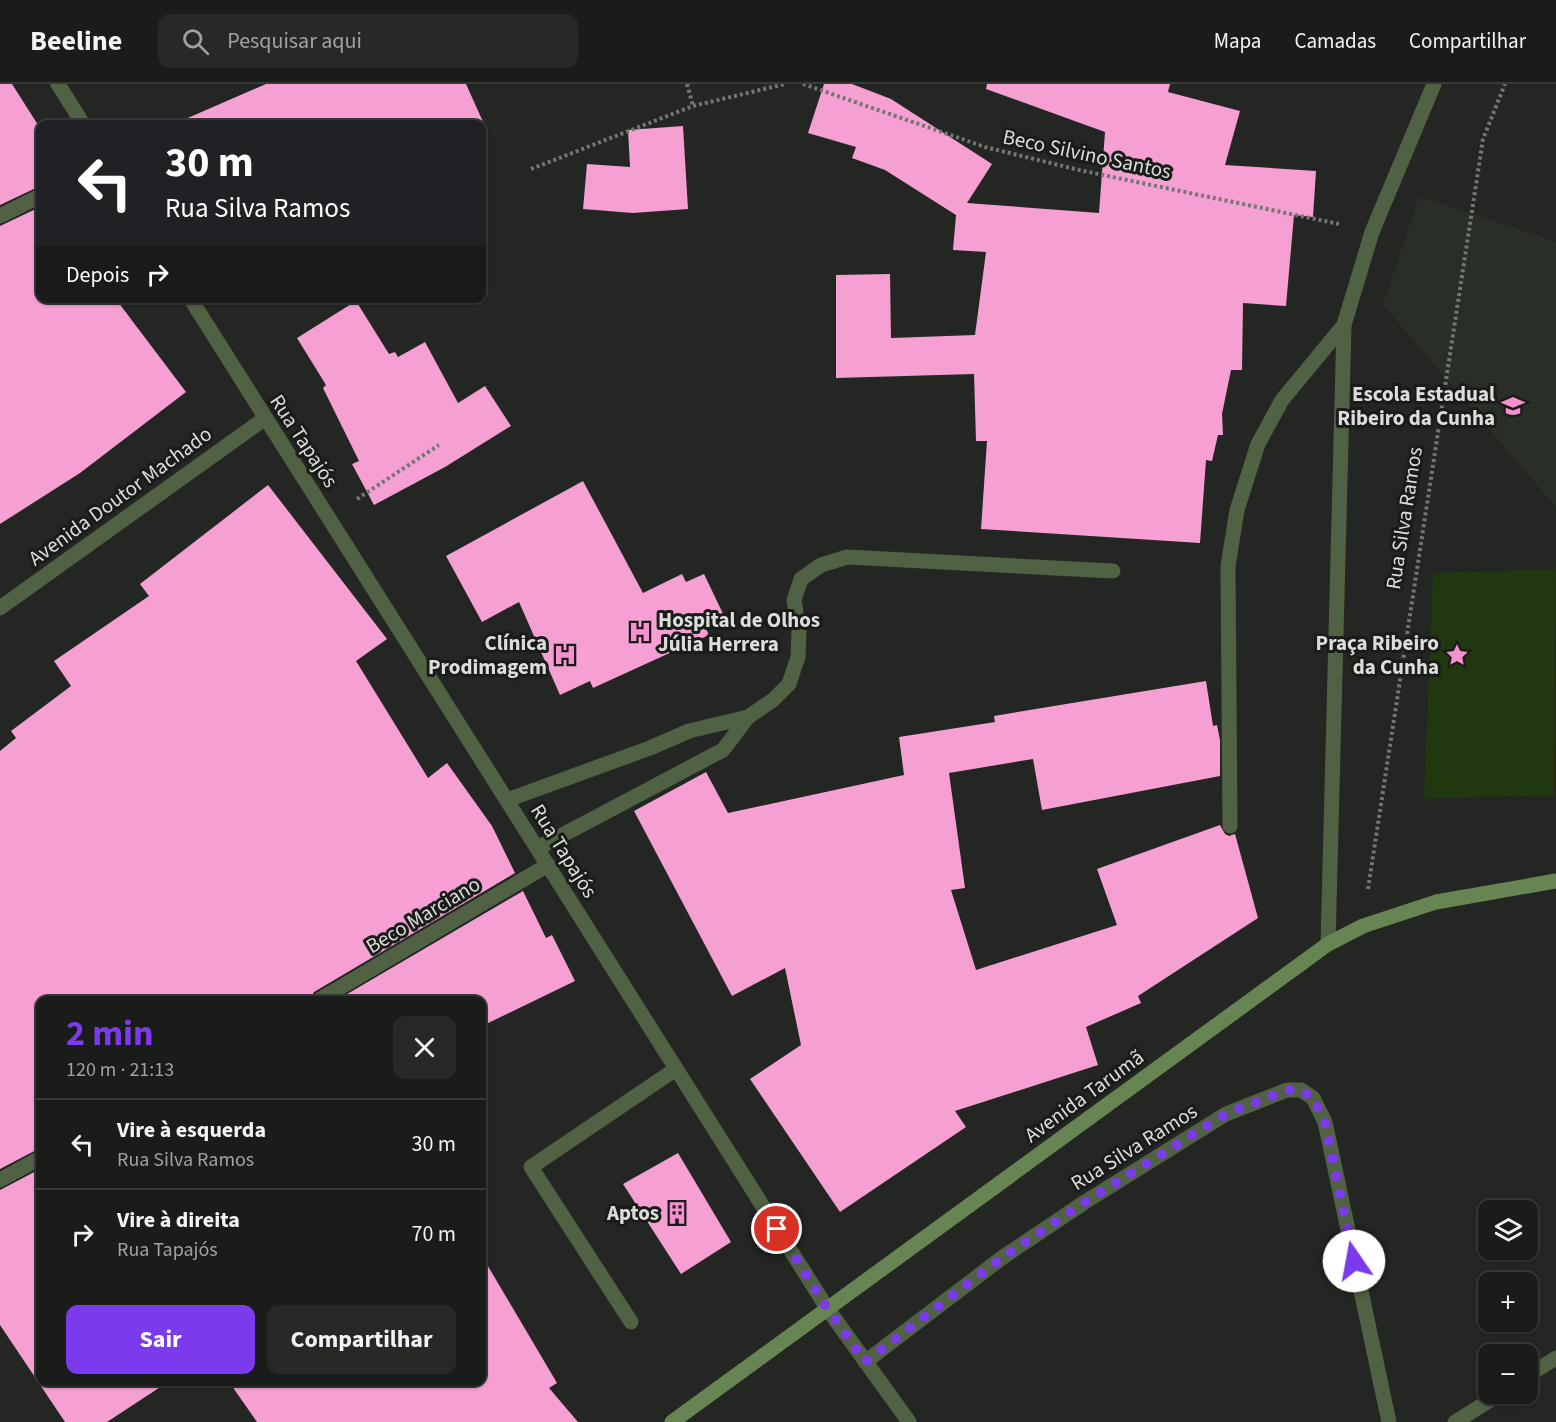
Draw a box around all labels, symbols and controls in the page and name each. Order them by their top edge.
search box [158,14,578,68]
text: Beeline [30,21,122,61]
icon: search [179,25,212,58]
text: Pesquisar aqui [227,25,362,57]
text: Mapa [1214,26,1261,56]
text: Camadas [1294,26,1376,56]
text: Compartilhar [1409,26,1526,56]
street label: Beco Silvino Santos [1000,121,1174,187]
text: 30 m [165,133,254,193]
icon: left [66,144,144,222]
text: Rua Silva Ramos [165,189,350,228]
icon: right [141,258,174,291]
text: Depois [66,259,129,291]
place label: Escola Estadual Ribeiro da Cunha [1337,379,1495,433]
street label: Rua Tapajós [263,388,345,494]
school or university icon: Escola Estadual Ribeiro da Cunha [1500,393,1526,419]
street label: Avenida Doutor Machado [22,419,218,573]
street label: Rua Silva Ramos [1378,444,1430,591]
place label: Hospital de Olhos Júlia Herrera [658,605,820,659]
hospital icon: Hospital de Olhos Júlia Herrera [627,619,653,645]
place label: Clínica Prodimagem [428,628,547,682]
place label: Praça Ribeiro da Cunha [1316,628,1439,682]
hospital icon: Clínica Prodimagem [552,642,578,668]
place icon: Praça Ribeiro da Cunha [1444,642,1470,668]
street label: Rua Tapajós [523,798,605,904]
street label: Beco Marciano [360,869,486,961]
text: 2 min [66,1008,154,1059]
button: close [393,1016,456,1079]
street label: Avenida Tarumã [1018,1042,1150,1150]
text: 120 m · 21:13 [66,1056,174,1084]
street label: Rua Silva Ramos [1065,1096,1203,1198]
text: Vire à esquerda [117,1114,266,1146]
icon: left [66,1128,99,1161]
text: 30 m [411,1128,456,1160]
text: Rua Silva Ramos [117,1146,254,1174]
place label: Aptos [606,1198,659,1228]
building icon: Aptos [664,1200,690,1226]
map controls [1478,1200,1538,1404]
button: layers [1478,1200,1538,1260]
pin [751,1203,802,1254]
text: Vire à direita [117,1204,240,1236]
icon: arrive [760,1212,793,1245]
icon: right [66,1218,99,1251]
text: 70 m [411,1218,456,1250]
position arrow [1322,1229,1386,1293]
text: Rua Tapajós [117,1236,218,1264]
button: + [1478,1272,1538,1332]
button: Sair [66,1305,255,1374]
button: Compartilhar [267,1305,456,1374]
button: − [1478,1344,1538,1404]

